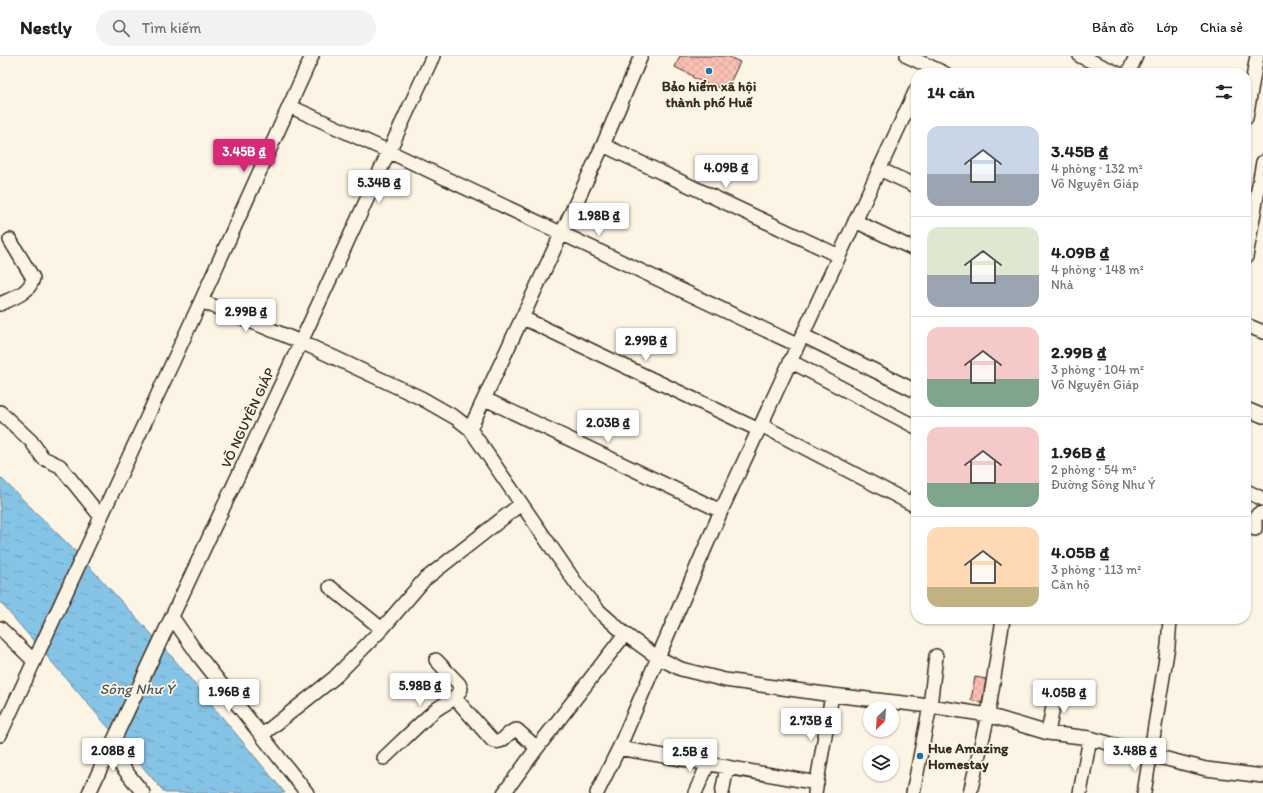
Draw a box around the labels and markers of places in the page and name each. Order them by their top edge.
marker: Bảo hiểm xã hội thành phố Huế [704,66,714,76]
place label: Bảo hiểm xã hội thành phố Huế [662,78,756,111]
pin: 3.45B ₫ [207,139,281,173]
pin: 4.09B ₫ [689,155,763,189]
pin: 5.34B ₫ [342,170,416,204]
pin: 1.98B ₫ [562,203,636,237]
pin: 2.99B ₫ [209,299,283,333]
pin: 2.99B ₫ [609,328,683,362]
pin: 2.03B ₫ [571,410,645,444]
pin: 5.98B ₫ [383,673,457,707]
pin: 1.96B ₫ [192,679,266,713]
pin: 4.05B ₫ [1027,680,1101,714]
pin: 2.73B ₫ [774,708,848,742]
pin: 2.08B ₫ [76,738,150,772]
pin: 3.48B ₫ [1098,738,1172,772]
pin: 2.5B ₫ [657,739,723,773]
place label: Hue Amazing Homestay [928,740,1009,773]
marker: Hue Amazing Homestay [915,751,925,761]

